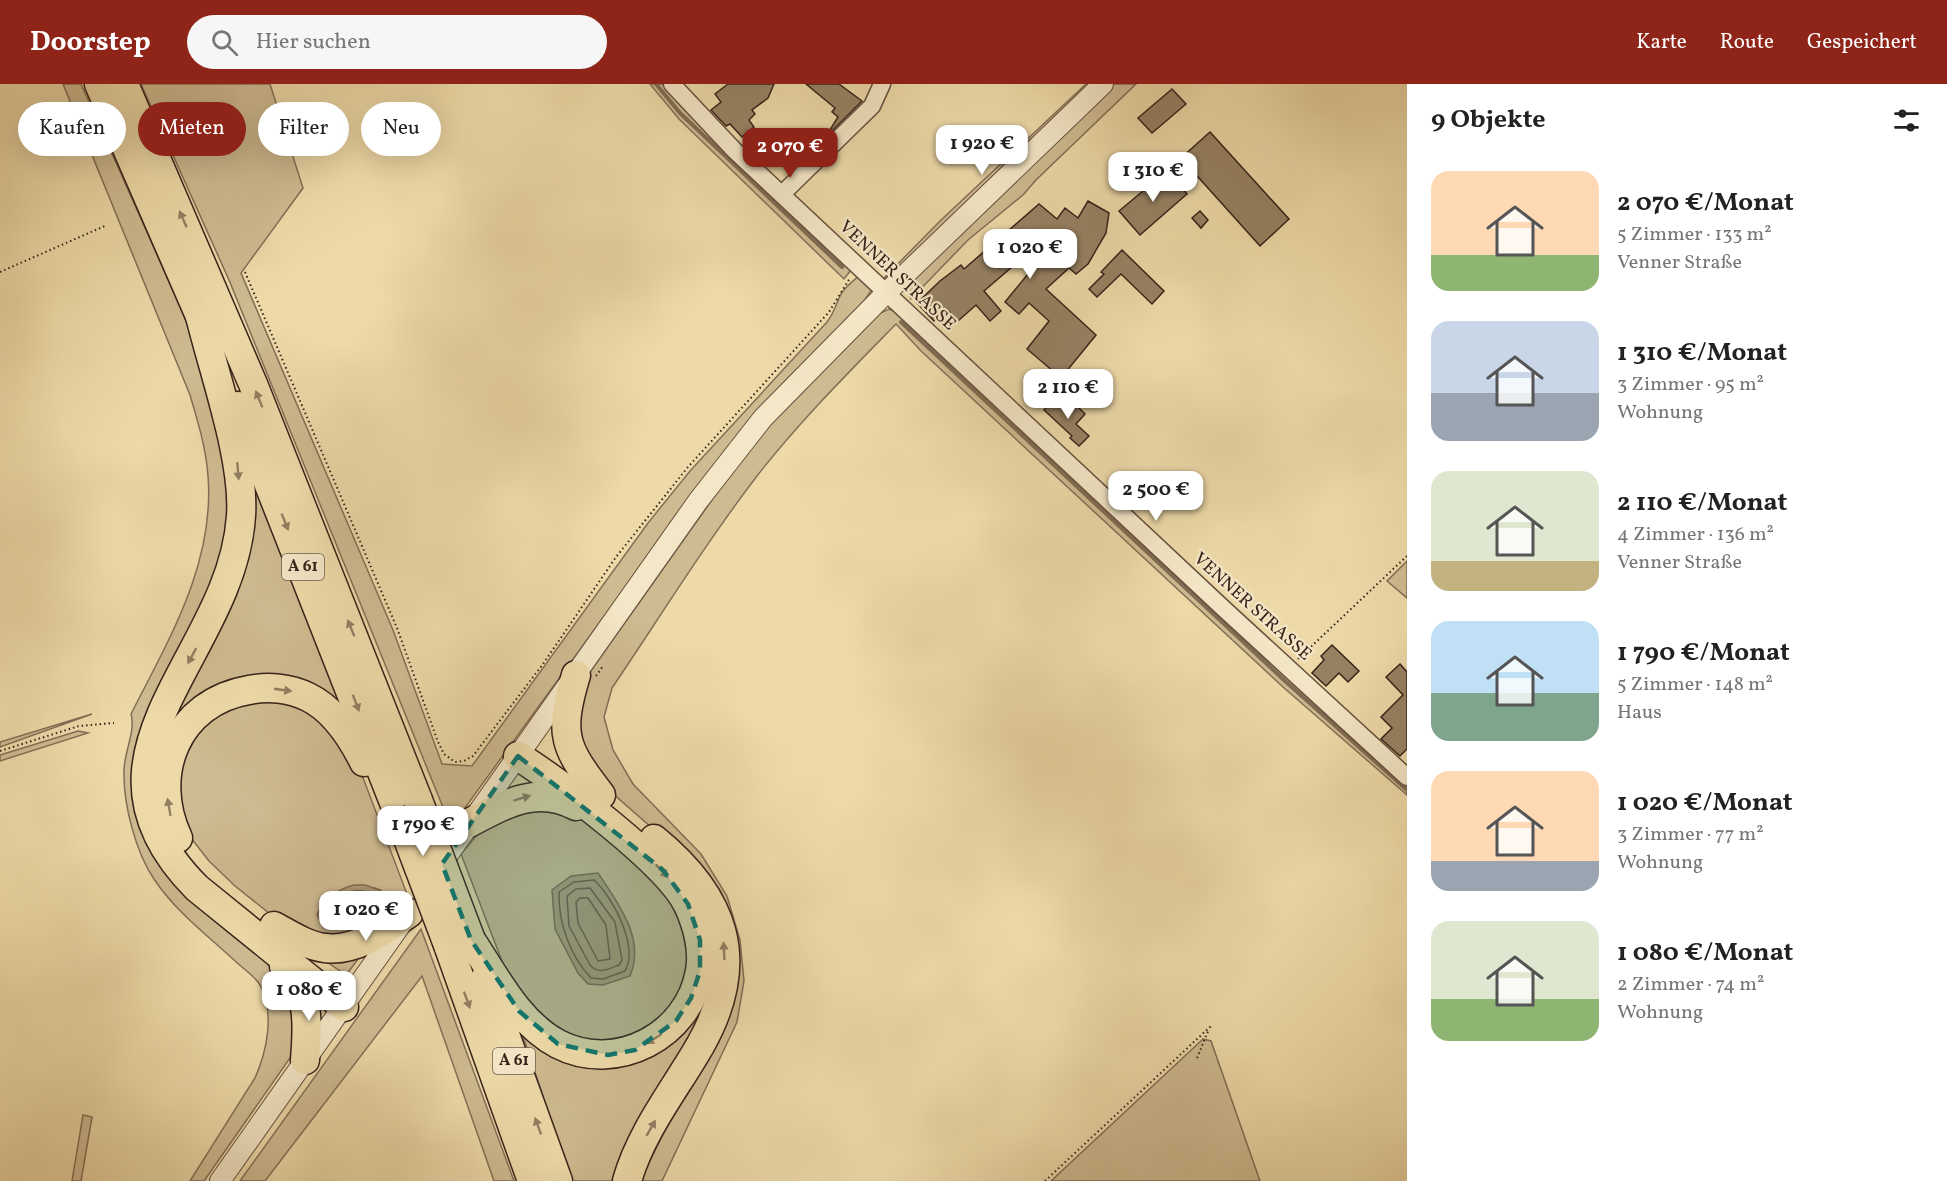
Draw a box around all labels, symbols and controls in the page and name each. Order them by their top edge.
search box [187,15,607,69]
text: Doorstep [30,23,151,62]
icon: search [208,26,241,59]
text: Hier suchen [256,27,371,58]
text: Karte [1636,28,1687,57]
text: Route [1720,28,1774,57]
text: Gespeichert [1807,28,1917,57]
chip: Kaufen [18,102,126,156]
chip: Mieten [138,102,246,156]
chip: Filter [258,102,349,156]
chip: Neu [361,102,441,156]
text: 9 Objekte [1431,102,1546,138]
icon: filters [1890,104,1923,137]
pin: 1 920 € [927,125,1037,176]
pin: 2 070 € [735,128,845,179]
text: 1 920 € [950,130,1014,158]
text: 2 070 € [757,133,823,161]
pin: 1 310 € [1098,152,1208,203]
text: 1 310 € [1122,157,1184,185]
text: 2 070 €/Monat [1617,185,1794,221]
icon: home [1479,195,1551,267]
one-way arrow [178,210,188,228]
street label: VENNER STRASSE [833,215,961,337]
text: 5 Zimmer · 133 m² [1617,221,1772,249]
pin: 1 020 € [975,229,1085,280]
text: 1 020 € [997,234,1063,262]
text: Venner Straße [1617,249,1742,277]
text: 1 310 €/Monat [1617,335,1787,371]
icon: home [1479,345,1551,417]
pin: 2 110 € [1013,369,1123,420]
text: 3 Zimmer · 95 m² [1617,371,1764,399]
text: 2 110 € [1037,374,1099,402]
one-way arrow [254,390,263,408]
text: Wohnung [1617,399,1703,427]
one-way arrow [233,462,243,481]
pin: 2 500 € [1101,471,1211,522]
text: 2 500 € [1122,476,1190,504]
text: 2 110 €/Monat [1617,485,1787,521]
icon: home [1479,495,1551,567]
one-way arrow [281,513,290,531]
text: 4 Zimmer · 136 m² [1617,521,1774,549]
street label: VENNER STRASSE [1187,547,1317,667]
text: Venner Straße [1617,549,1742,577]
road number: A 61 [282,554,324,580]
one-way arrow [346,619,355,637]
text: 1 790 €/Monat [1617,635,1790,671]
icon: home [1479,645,1551,717]
one-way arrow [187,648,197,665]
text: 5 Zimmer · 148 m² [1617,671,1773,699]
one-way arrow [273,686,292,695]
one-way arrow [351,695,361,713]
text: Haus [1617,699,1662,727]
text: 1 020 €/Monat [1617,785,1793,821]
one-way arrow [513,793,531,803]
icon: home [1479,795,1551,867]
one-way arrow [164,797,173,816]
pin: 1 790 € [368,806,478,857]
text: 1 790 € [391,811,455,839]
text: 3 Zimmer · 77 m² [1617,821,1764,849]
text: Wohnung [1617,849,1703,877]
one-way arrow [655,864,669,879]
pin: 1 020 € [311,891,421,942]
text: 1 020 € [333,896,399,924]
text: 1 080 €/Monat [1617,935,1793,971]
one-way arrow [720,942,729,961]
icon: home [1479,945,1551,1017]
pin: 1 080 € [254,971,364,1022]
text: 2 Zimmer · 74 m² [1617,971,1764,999]
text: 1 080 € [276,976,342,1004]
one-way arrow [463,991,473,1009]
text: Wohnung [1617,999,1703,1027]
one-way arrow [647,1033,663,1045]
road number: A 61 [493,1048,535,1074]
one-way arrow [533,1117,542,1135]
one-way arrow [646,1119,656,1136]

